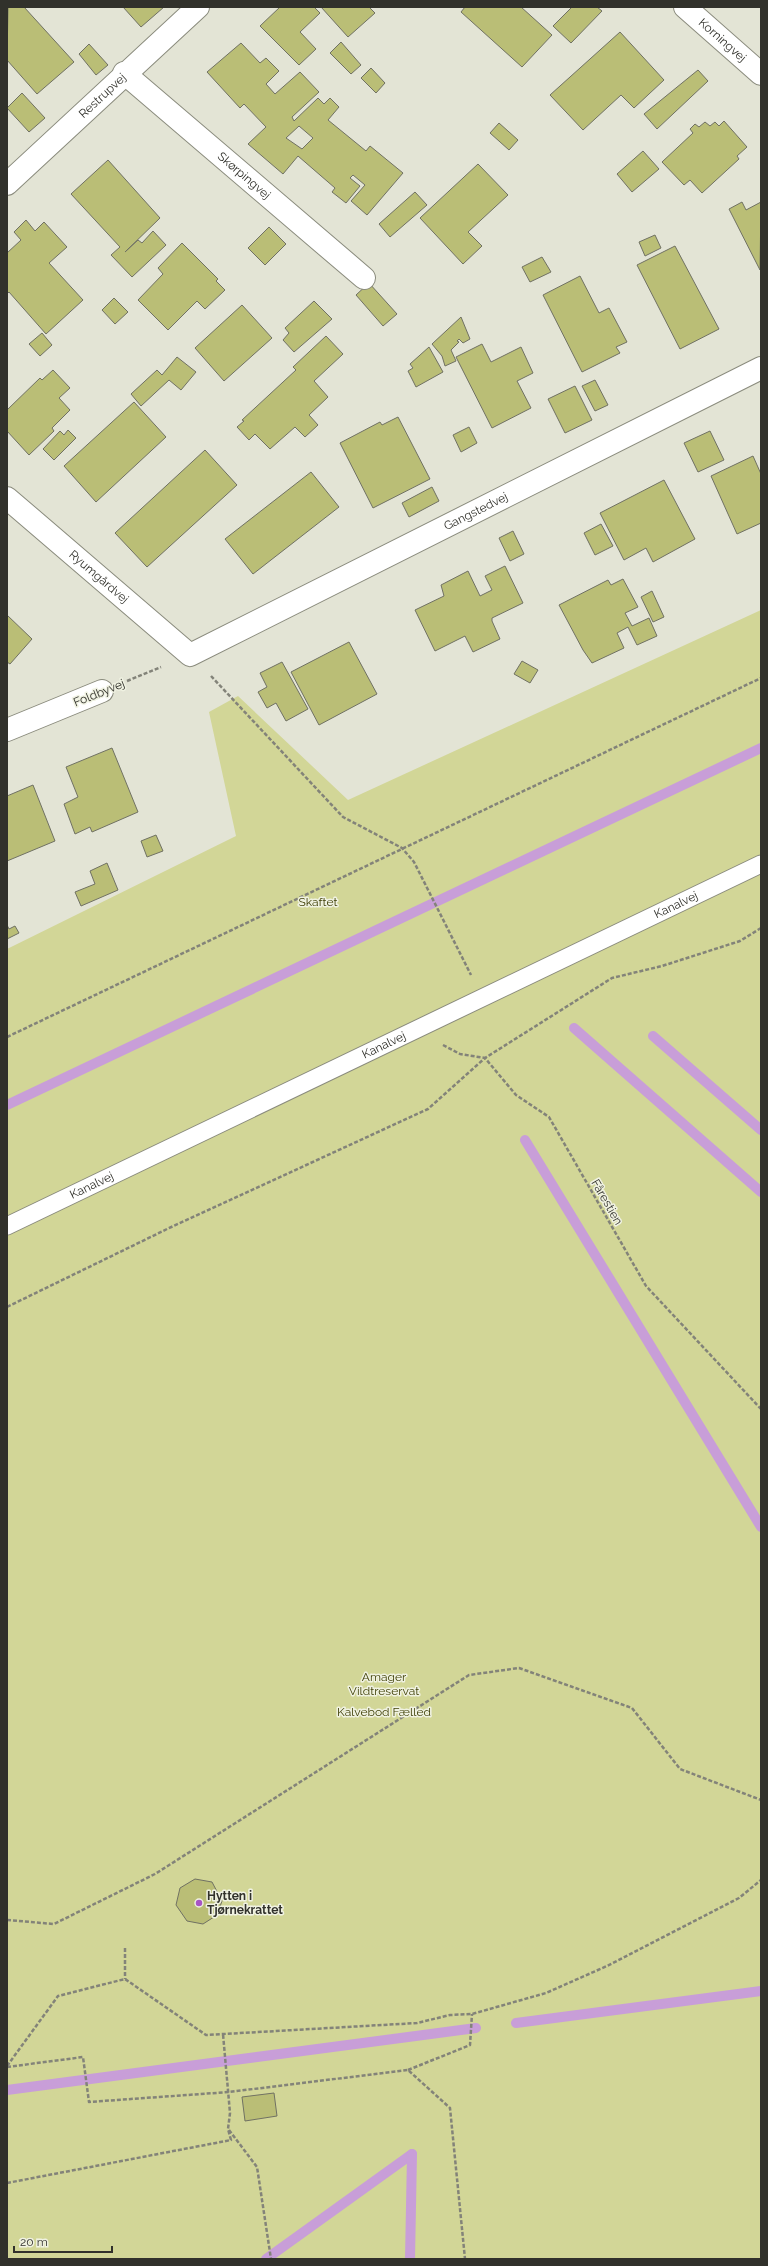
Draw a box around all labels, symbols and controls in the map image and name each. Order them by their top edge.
street label: Korningvej [696,15,749,65]
street label: Restrupvej [76,70,129,121]
street label: Skørpingvej [215,149,273,202]
street label: Gangstedvej [442,489,510,533]
street label: Ryumgårdvej [66,547,131,606]
street label: Foldbyvej [71,676,127,710]
street label: Kanalvej [652,888,700,921]
park label: Skaftet [299,895,338,909]
street label: Kanalvej [360,1029,408,1062]
street label: Kanalvej [68,1169,116,1202]
street label: Fårestien [588,1177,626,1227]
park label: Amager Vildtreservat [349,1670,419,1698]
park label: Kalvebod Fælled [337,1705,431,1719]
place label: Hytten i Tjørnekrattet [207,1889,283,1917]
marker: Hytten i Tjørnekrattet [194,1898,204,1908]
scale bar [14,2228,112,2254]
text: 20 m [20,2235,48,2249]

